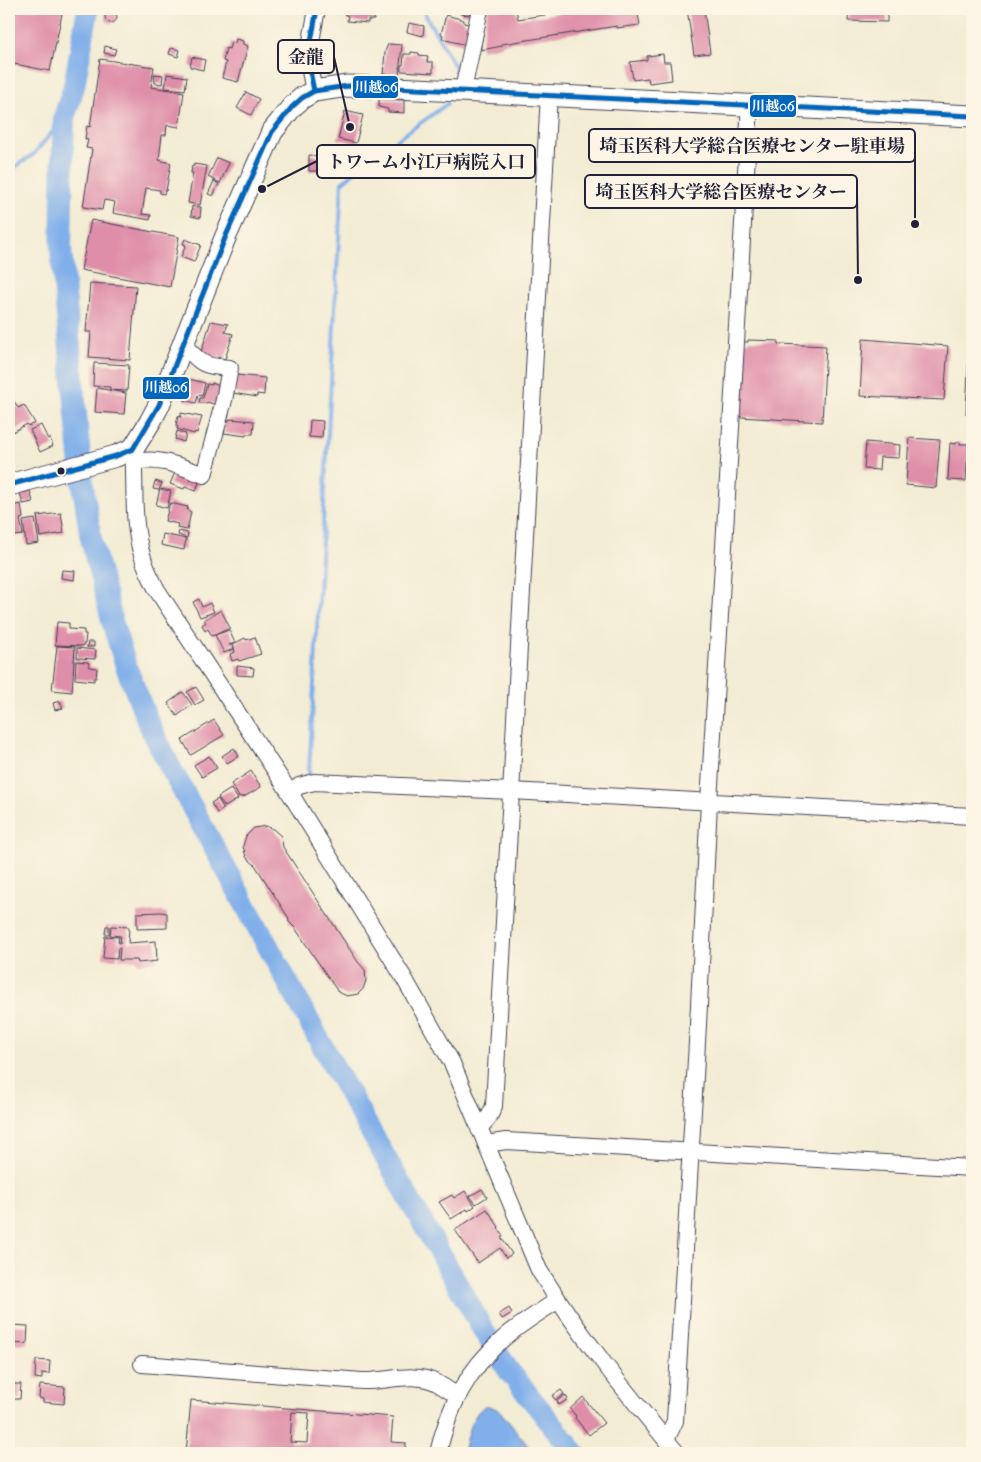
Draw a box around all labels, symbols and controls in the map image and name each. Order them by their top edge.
callout: 金龍 [278,40,334,73]
text: 金龍 [288,47,324,68]
line badge: 川越06 [352,75,399,99]
text: 川越06 [354,79,398,96]
line badge: 川越06 [749,94,797,118]
text: 川越06 [751,98,795,115]
callout: 埼玉医科大学総合医療センター駐車場 [589,129,915,162]
text: 埼玉医科大学総合医療センター駐車場 [599,136,905,157]
callout: トワーム小江戸病院入口 [317,145,535,178]
text: トワーム小江戸病院入口 [327,152,525,173]
callout: 埼玉医科大学総合医療センター [585,175,857,208]
text: 埼玉医科大学総合医療センター [595,182,847,203]
line badge: 川越06 [142,376,190,400]
text: 川越06 [144,379,188,396]
unlabelled marker [56,466,66,476]

